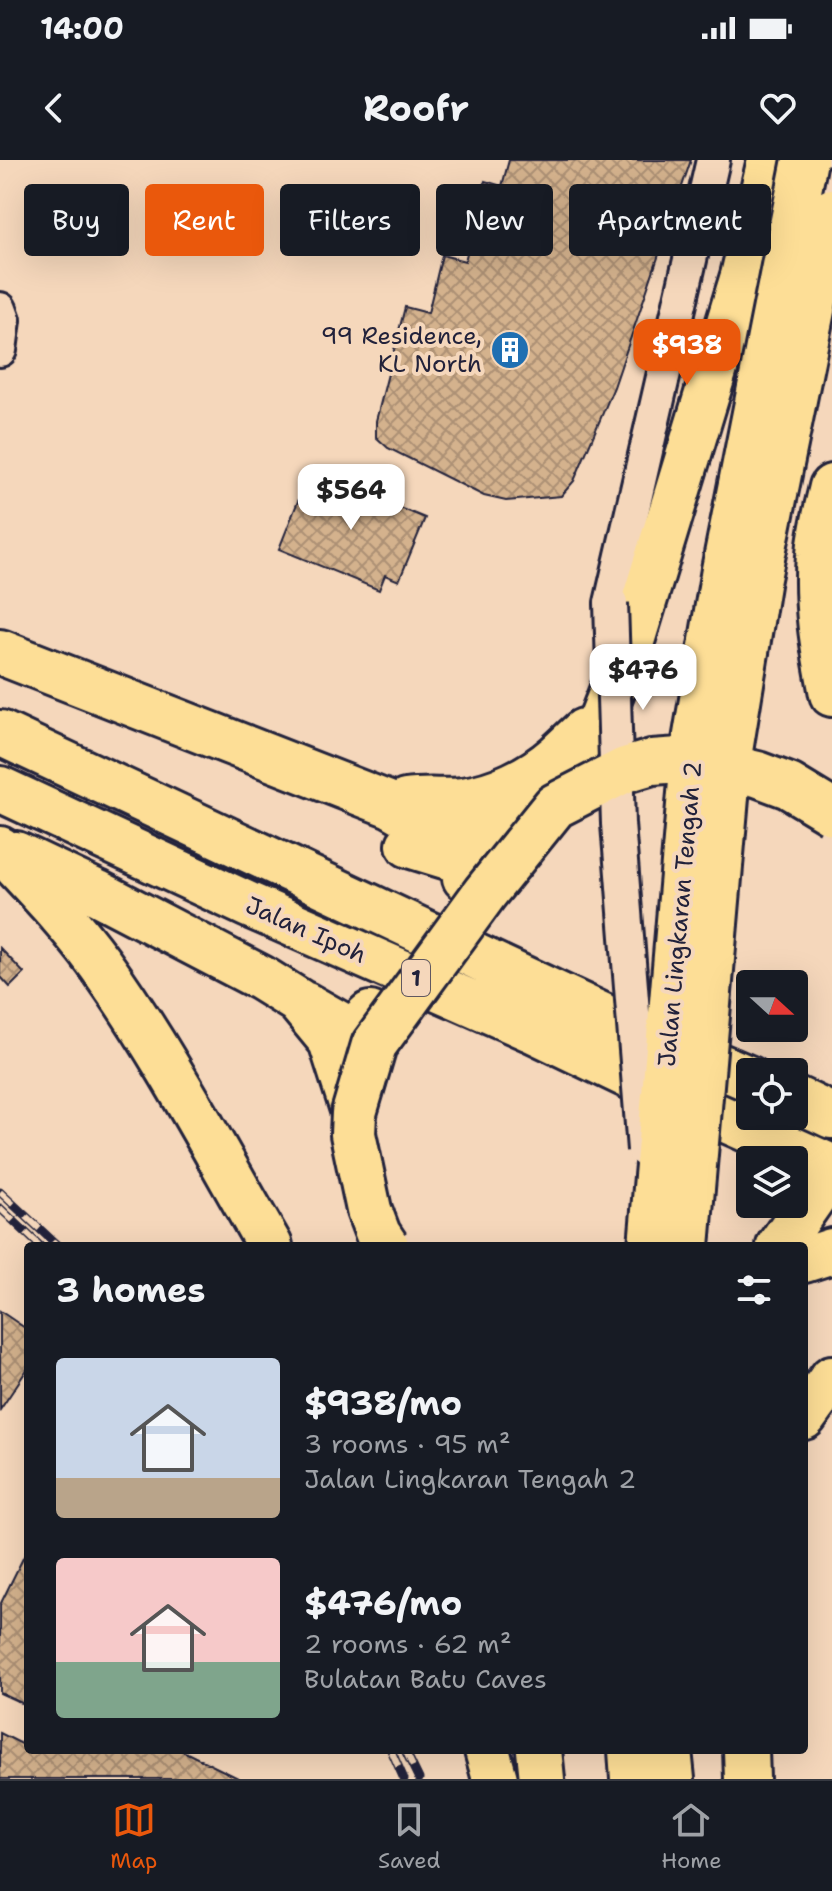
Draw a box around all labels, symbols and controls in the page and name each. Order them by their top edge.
text: 14:00 [40,8,124,49]
text: Roofr [363,84,469,133]
icon: back [32,86,76,130]
icon: heart [756,86,800,130]
chip: Buy [24,184,129,256]
chip: Rent [145,184,264,256]
chip: Filters [280,184,420,256]
chip: New [436,184,553,256]
chip: Apartment [569,184,771,256]
pin: $938 [640,319,734,387]
place label: 99 Residence, KL North [321,320,482,380]
text: $938 [651,327,723,362]
building icon: 99 Residence, KL North [489,329,531,371]
pin: $564 [304,464,398,532]
text: $564 [316,472,386,507]
pin: $476 [596,644,690,712]
text: $476 [608,652,678,687]
street label: Jalan Lingkaran Tengah 2 [651,760,709,1068]
street label: Jalan Ipoh [240,889,372,971]
road number: 1 [402,960,430,996]
north arrow [736,970,808,1042]
map controls [736,970,808,1218]
button: locate [736,1058,808,1130]
button: layers [736,1146,808,1218]
text: 3 homes [56,1267,205,1313]
icon: filters [732,1268,776,1312]
text: $938/mo [304,1380,462,1426]
icon: home [120,1390,216,1486]
text: 3 rooms · 95 m² [304,1426,511,1461]
text: Jalan Lingkaran Tengah 2 [304,1461,636,1496]
text: $476/mo [304,1580,462,1626]
icon: home [120,1590,216,1686]
text: 2 rooms · 62 m² [304,1626,512,1661]
text: Bulatan Batu Caves [304,1661,547,1696]
tab: Map [110,1798,157,1875]
tab: Saved [378,1798,441,1875]
tab: Home [661,1798,722,1875]

